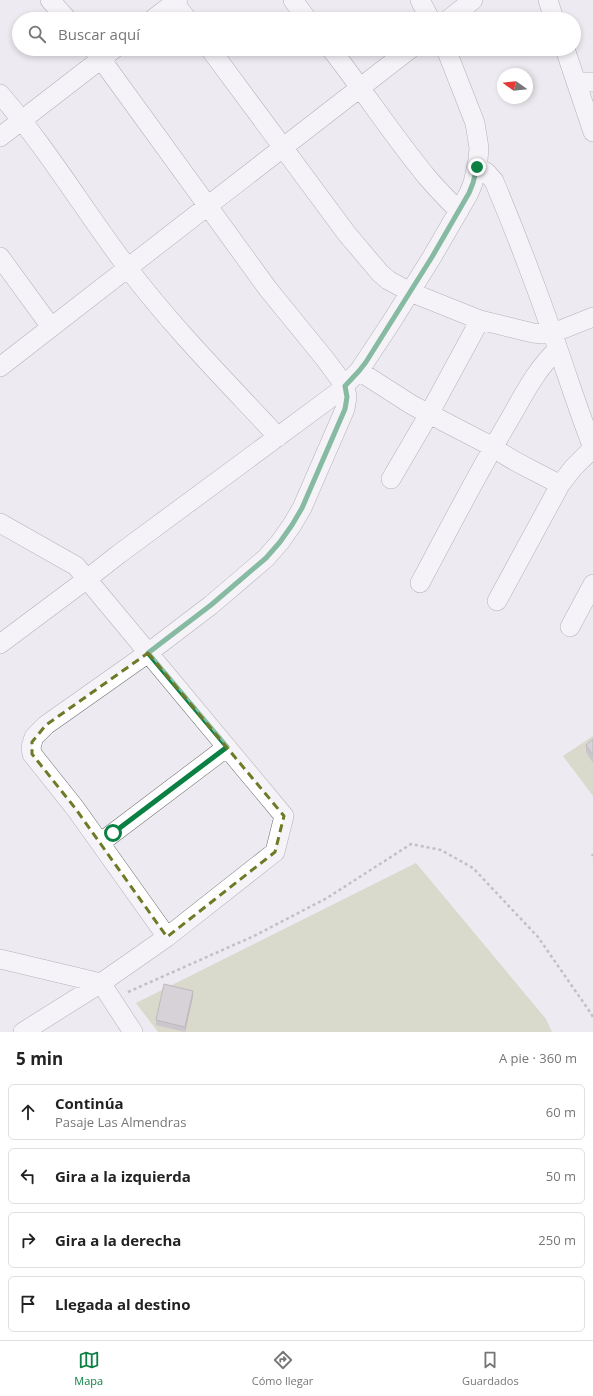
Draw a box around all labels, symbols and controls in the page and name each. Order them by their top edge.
search box [12,12,581,56]
icon: search [26,23,48,45]
text: Buscar aquí [58,24,140,44]
north arrow [497,68,533,104]
route end [468,158,486,176]
route start [104,824,122,842]
text: 5 min [16,1047,63,1070]
text: A pie · 360 m [499,1049,577,1067]
text: Continúa [55,1093,124,1113]
icon: ahead [17,1101,39,1123]
text: 60 m [546,1103,576,1121]
text: Pasaje Las Almendras [55,1113,187,1131]
icon: left [17,1165,39,1187]
text: Gira a la izquierda [55,1166,191,1186]
text: 50 m [546,1167,576,1185]
icon: right [17,1229,39,1251]
text: Gira a la derecha [55,1230,181,1250]
text: 250 m [538,1231,576,1249]
icon: arrive [17,1293,39,1315]
text: Llegada al destino [55,1294,190,1314]
tab: Mapa [74,1349,103,1388]
tab: Cómo llegar [252,1349,313,1388]
tab: Guardados [462,1349,519,1388]

